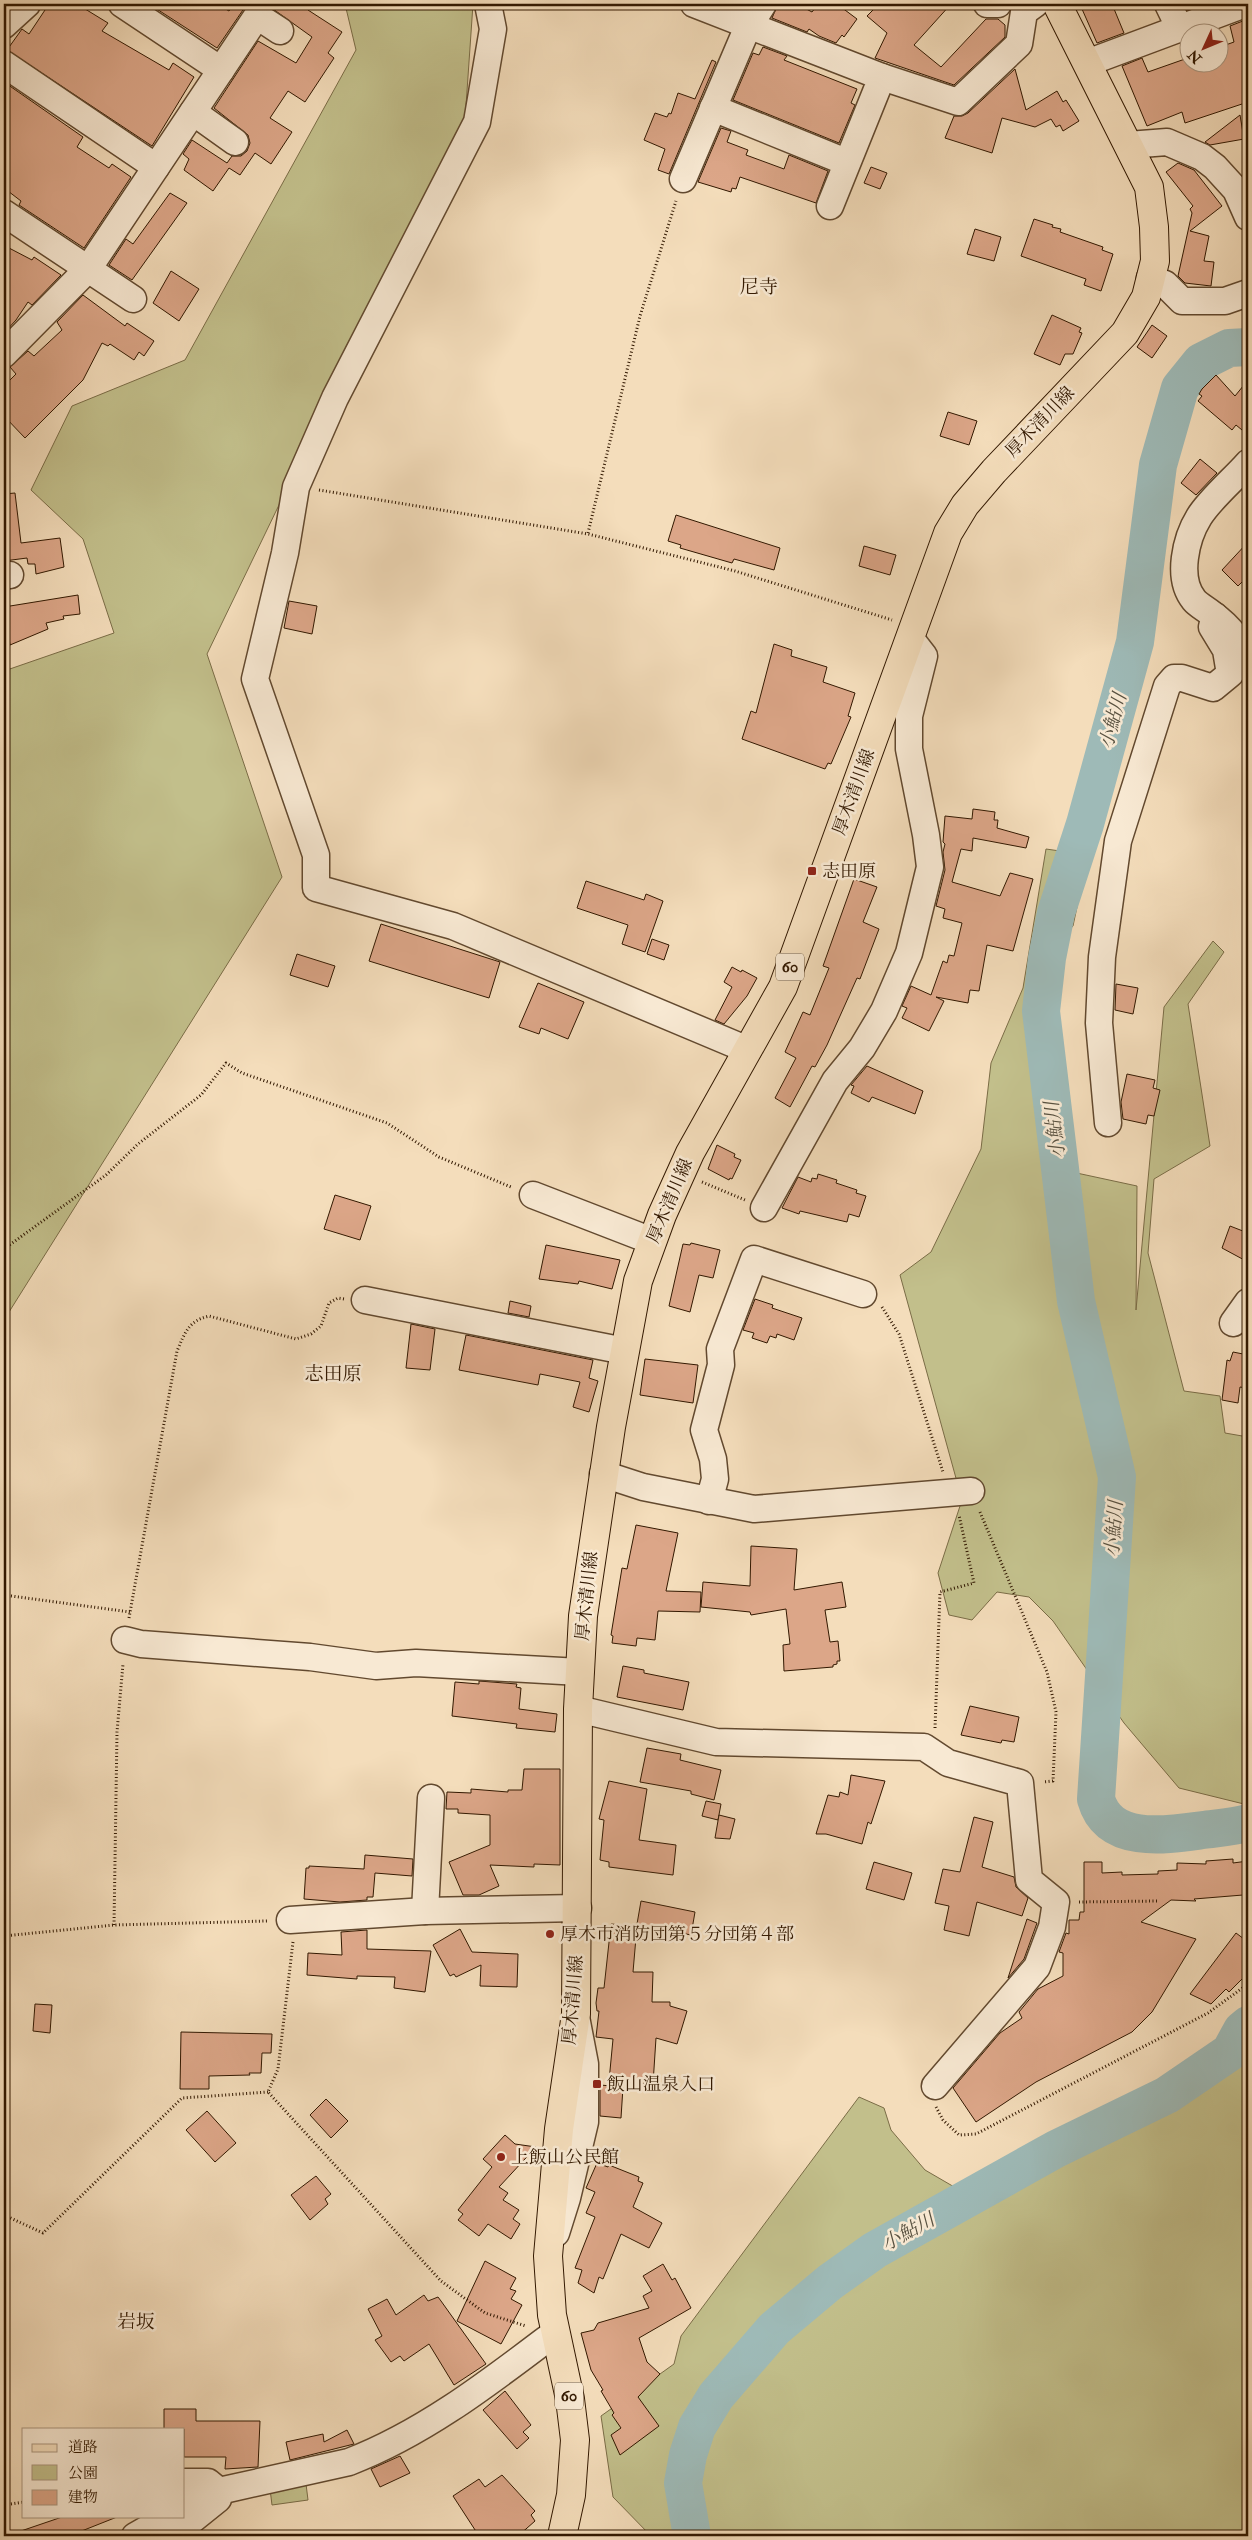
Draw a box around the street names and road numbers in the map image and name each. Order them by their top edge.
street label: 厚木清川線 [1000,382,1080,462]
street label: 厚木清川線 [828,746,880,838]
road number: 60 [776,954,804,980]
street label: 厚木清川線 [642,1155,698,1247]
street label: 厚木清川線 [571,1550,603,1642]
street label: 厚木清川線 [558,1954,588,2046]
road number: 60 [555,2382,583,2410]

